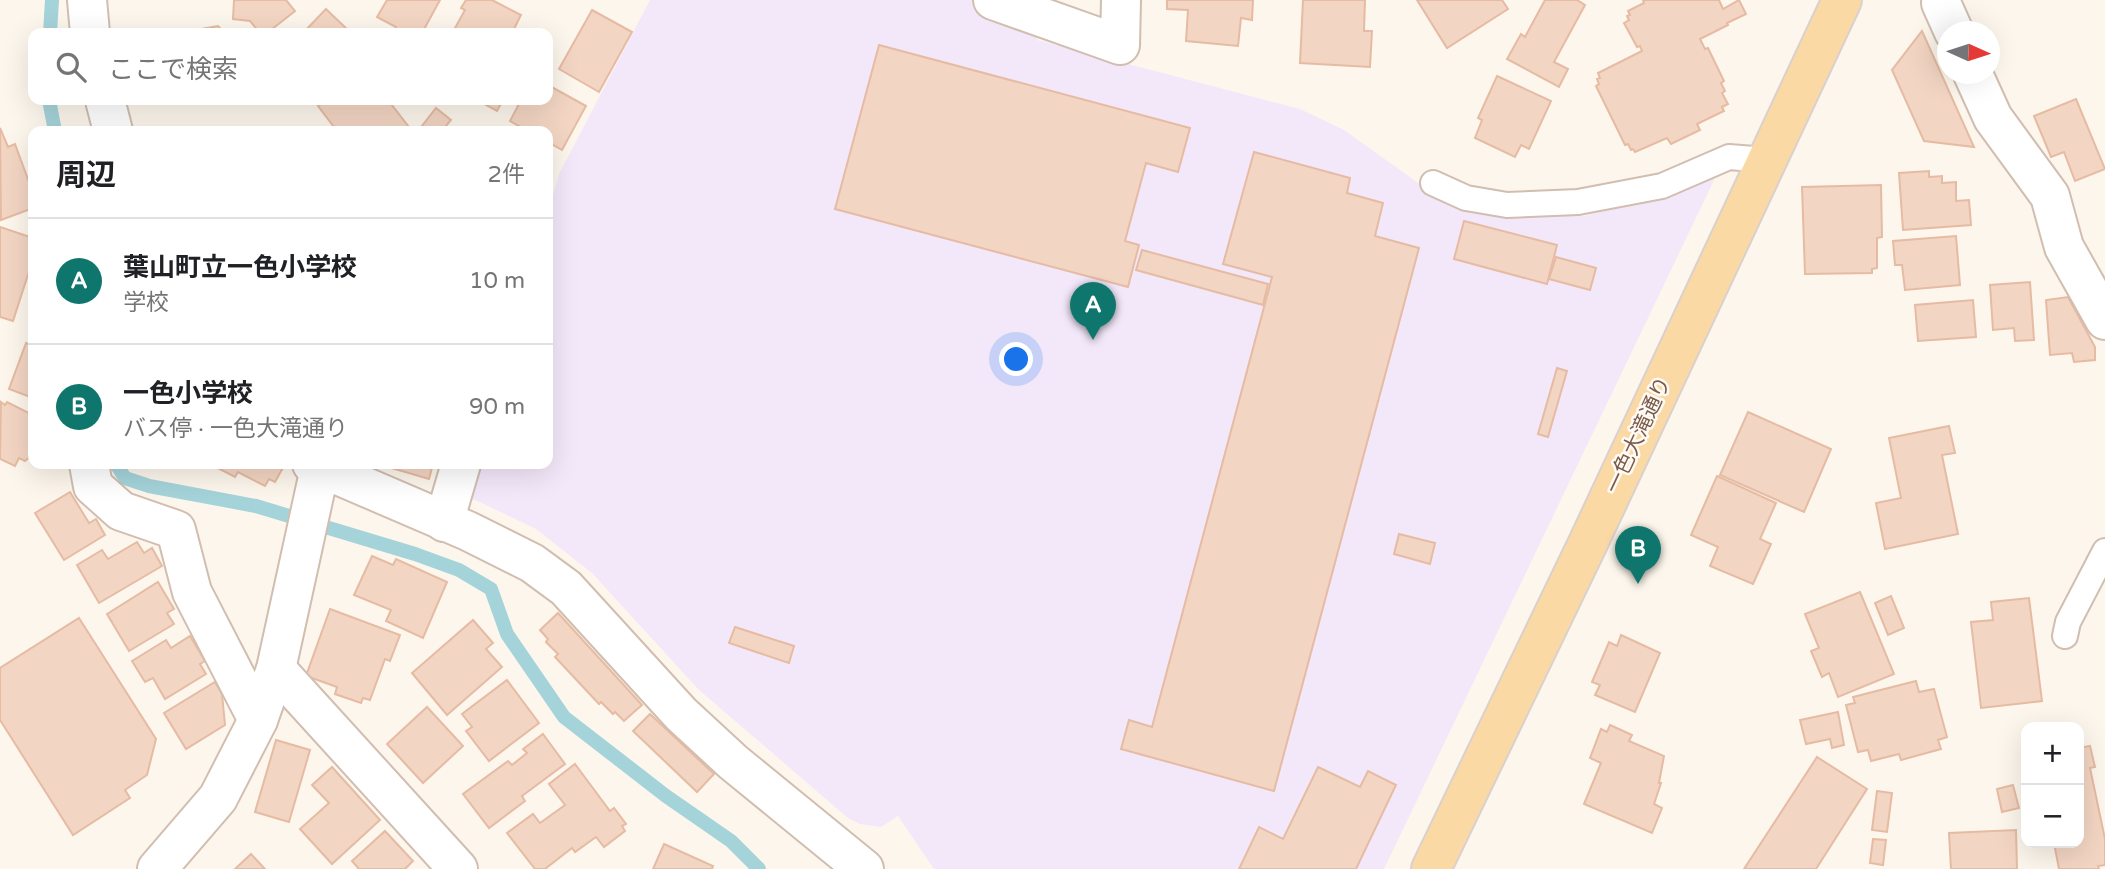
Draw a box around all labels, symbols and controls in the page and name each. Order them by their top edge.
north arrow [1937,21,2000,84]
search box [28,28,553,105]
icon: search [52,48,90,86]
text: ここで検索 [108,54,238,85]
text: 周辺 [56,157,116,194]
text: 2件 [488,161,525,189]
text: 葉山町立一色小学校 [123,252,357,283]
text: A [70,267,88,295]
text: 10 m [469,267,525,295]
pin: A [1070,282,1116,340]
text: 学校 [123,289,169,317]
your location [999,342,1033,376]
street label: 一色大滝通り [1600,373,1676,498]
text: 一色小学校 [123,378,253,409]
text: B [71,393,87,421]
text: 90 m [469,393,525,421]
text: バス停 · 一色大滝通り [123,415,348,443]
pin: B [1615,526,1661,584]
map controls [2021,722,2084,848]
button: + [2021,722,2084,785]
button: − [2021,785,2084,848]

